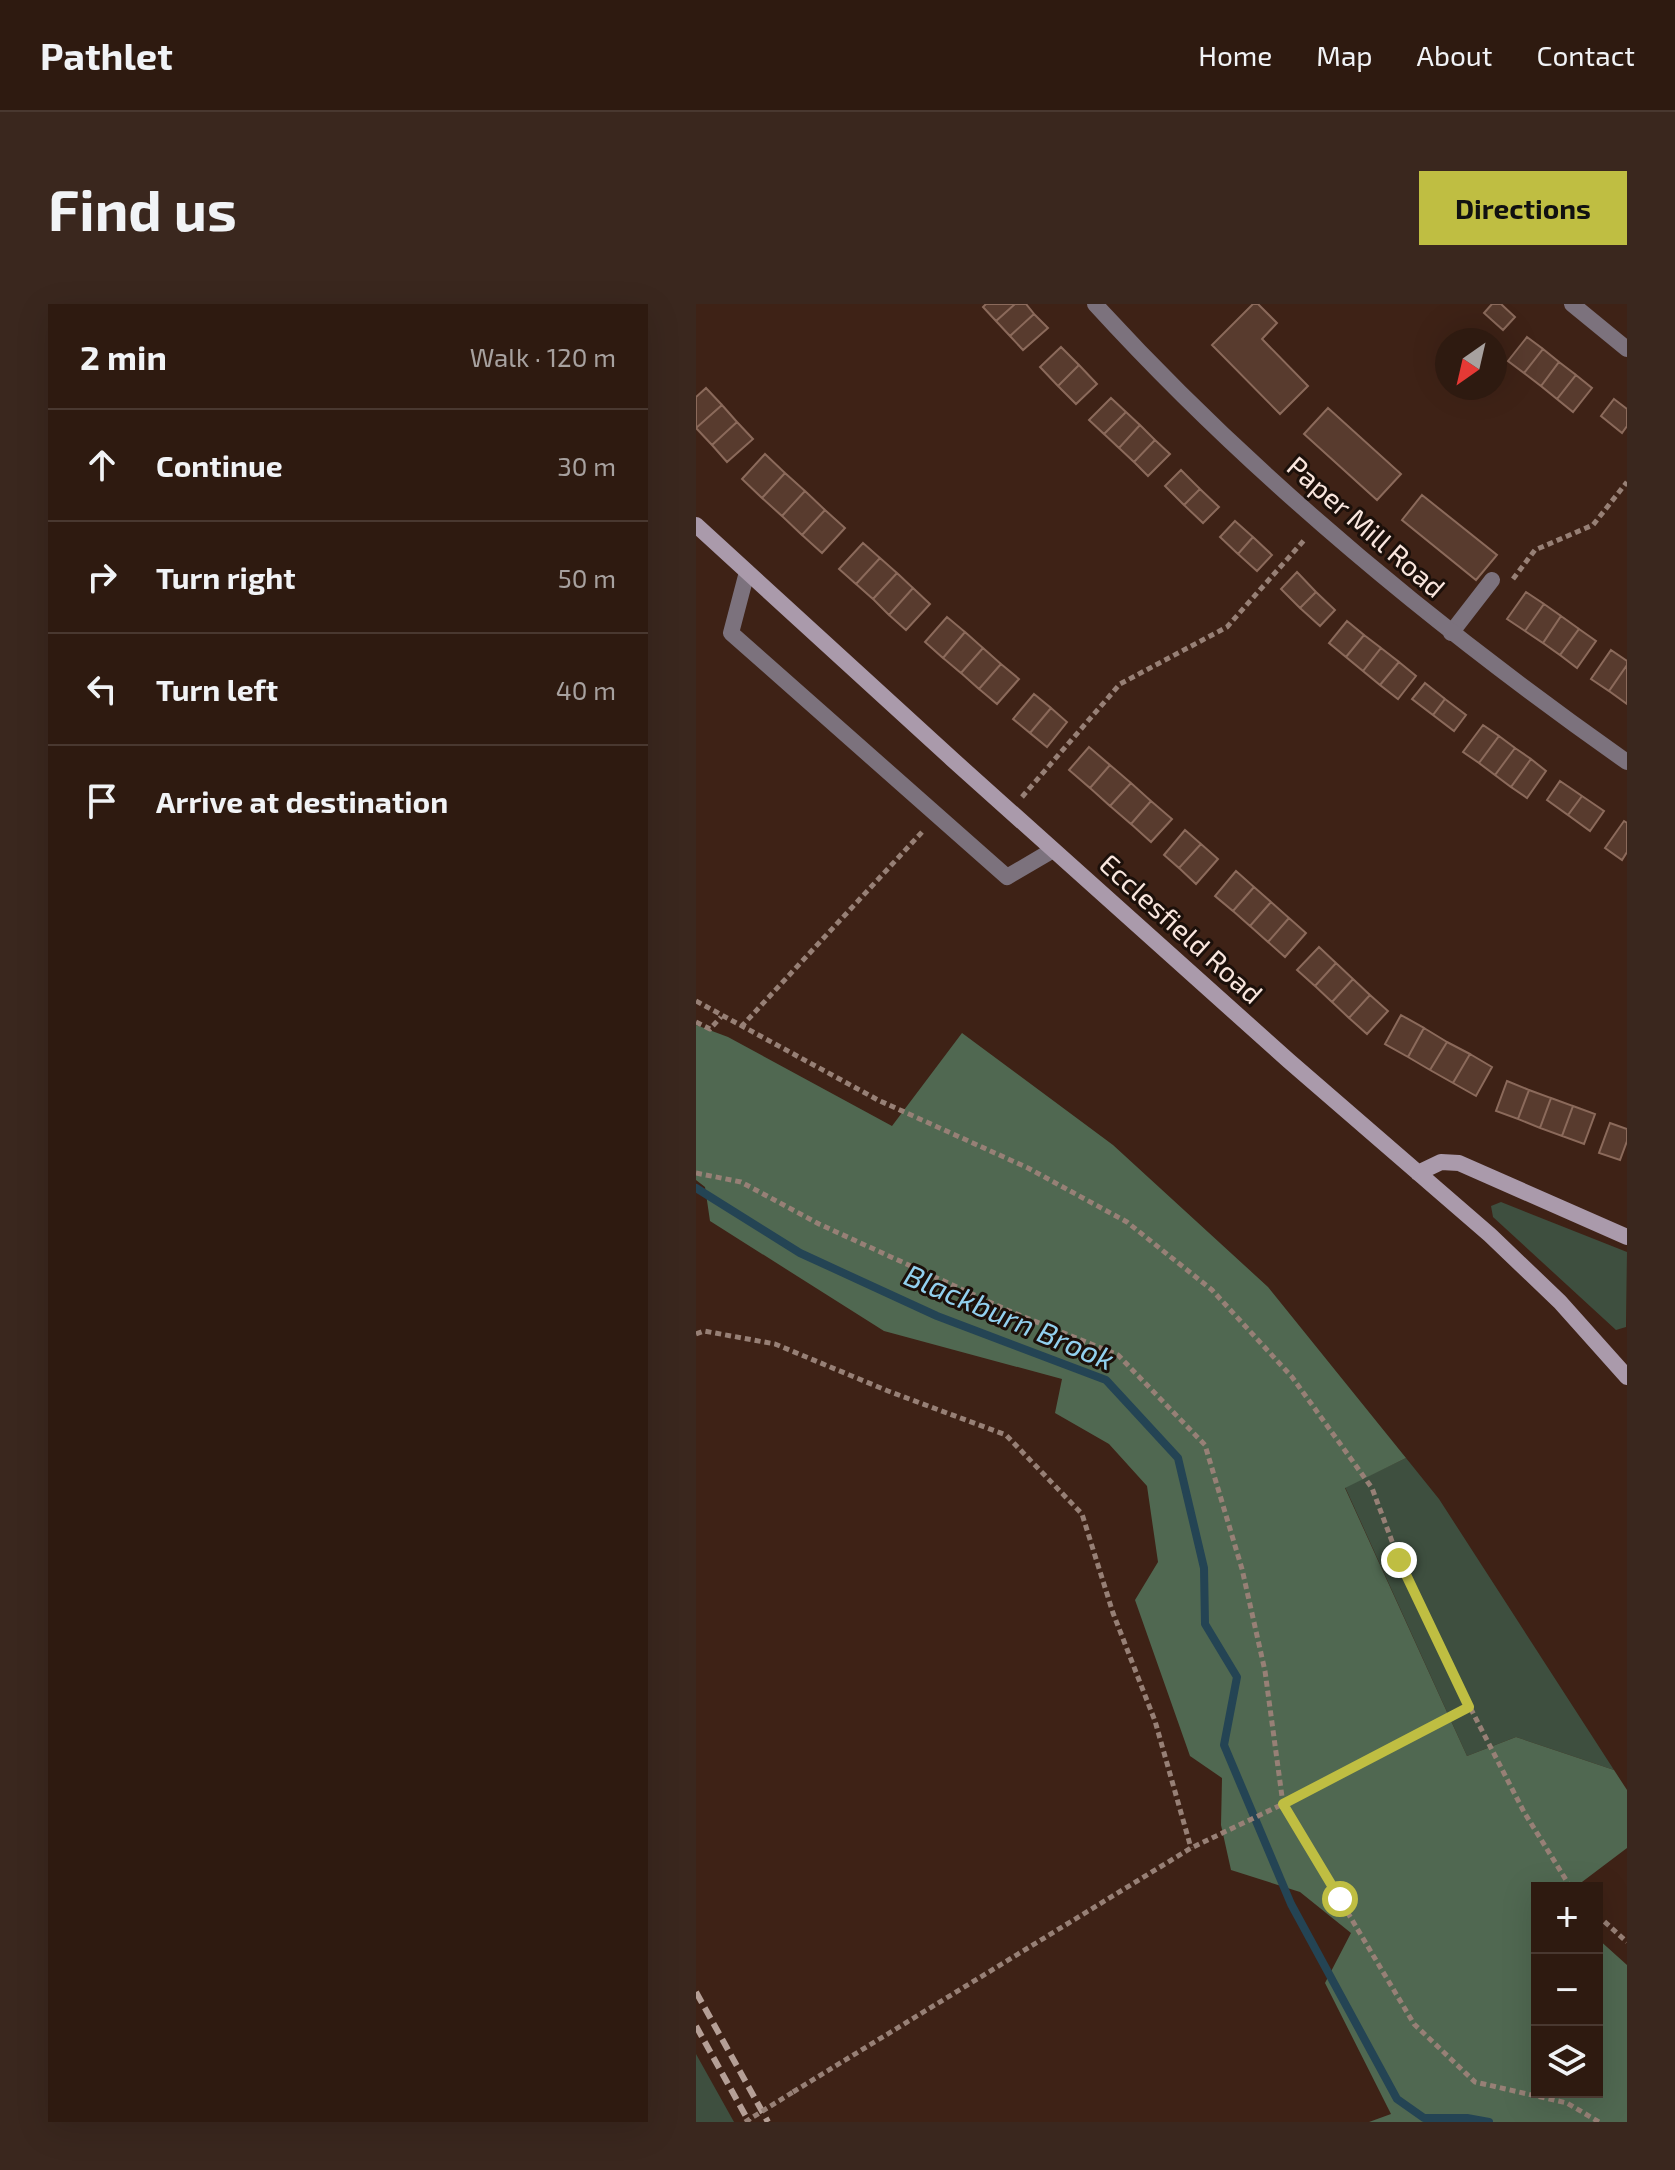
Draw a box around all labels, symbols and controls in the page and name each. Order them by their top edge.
text: Pathlet [40,32,173,78]
text: Home [1198,38,1272,72]
text: Map [1316,38,1373,72]
text: About [1417,38,1492,72]
text: Contact [1536,38,1635,72]
button: Directions [1419,171,1627,245]
text: Find us [48,175,237,242]
north arrow [1435,328,1507,400]
text: 2 min [80,336,167,377]
text: Walk · 120 m [470,341,616,372]
icon: ahead [80,443,124,487]
text: Continue [156,447,283,483]
street label: Paper Mill Road [1281,448,1453,604]
text: 30 m [557,450,616,481]
icon: right [80,555,124,599]
text: Turn right [156,559,296,595]
text: 50 m [558,562,616,593]
icon: left [80,667,124,711]
text: Turn left [156,671,278,707]
text: 40 m [556,674,616,705]
icon: arrive [80,779,124,823]
text: Arrive at destination [156,783,448,819]
street label: Ecclesfield Road [1093,846,1270,1010]
water label: Blackburn Brook [899,1256,1120,1377]
route end [1381,1542,1417,1578]
route start [1322,1881,1358,1917]
map controls [1531,1882,1603,2098]
button: + [1531,1882,1603,1954]
button: − [1531,1954,1603,2026]
button: layers [1531,2026,1603,2098]

